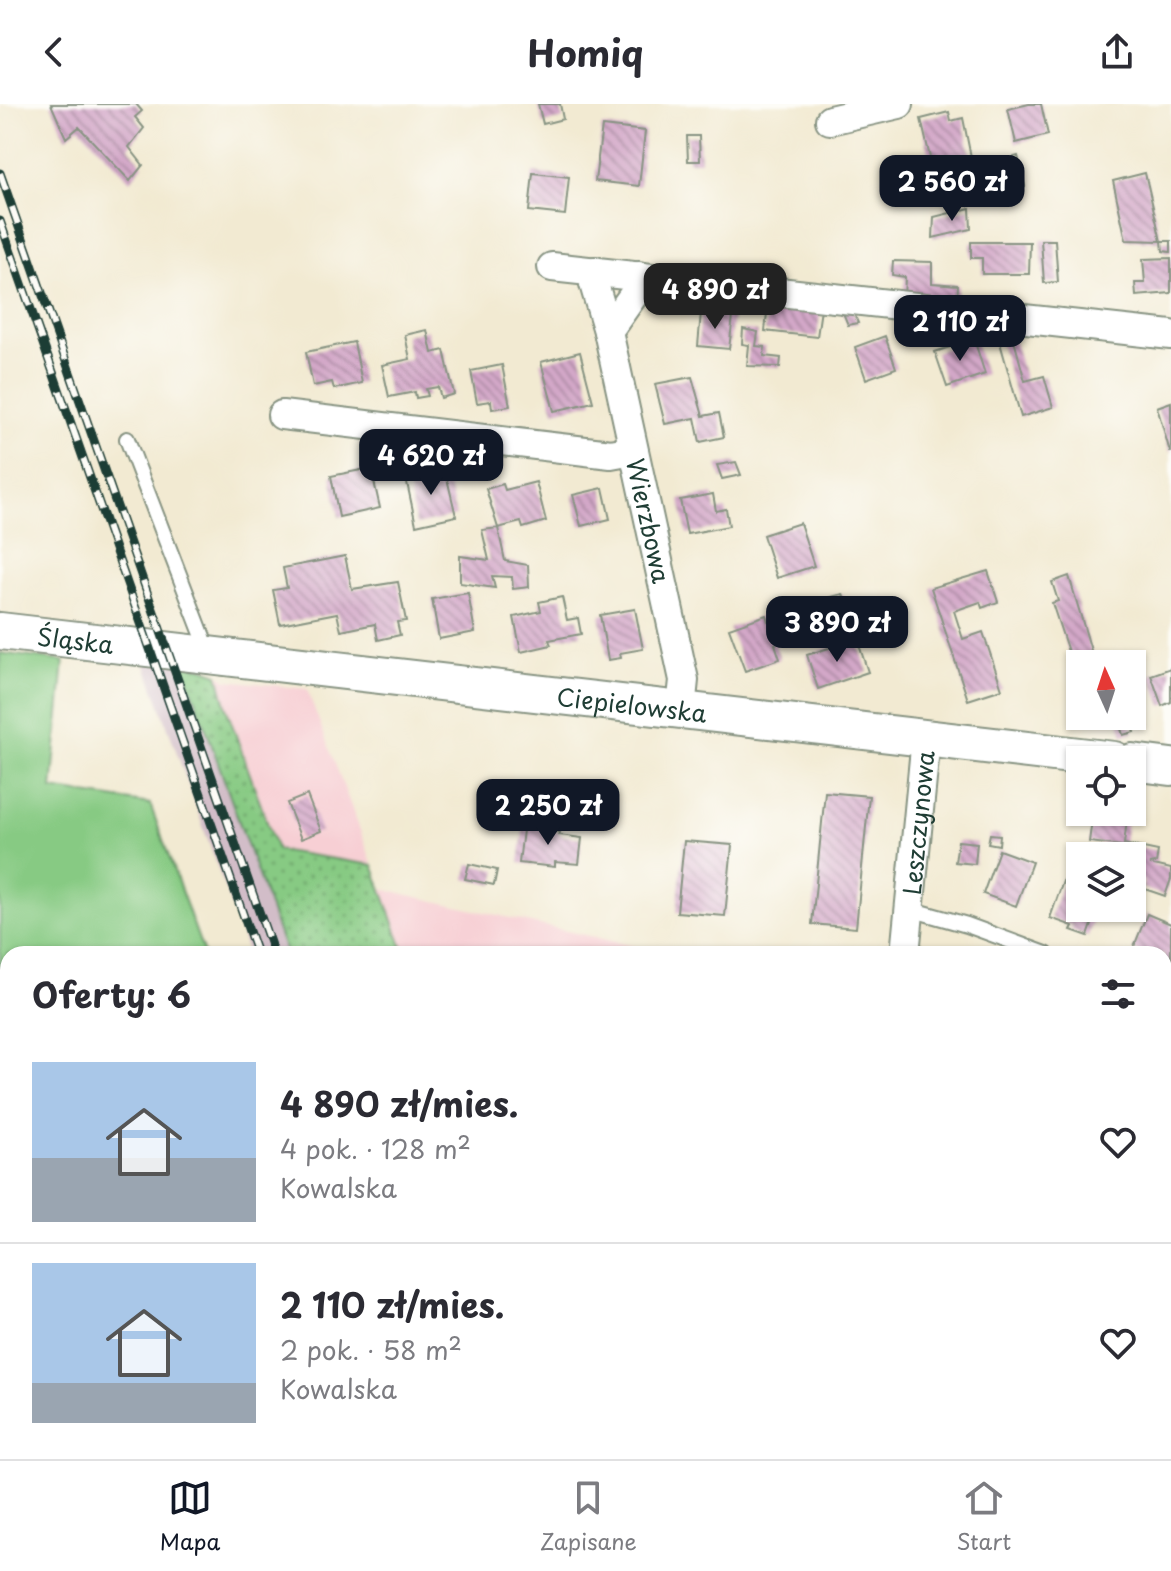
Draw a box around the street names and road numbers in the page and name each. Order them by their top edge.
street label: Wierzbowa [618,455,680,586]
street label: Śląska [35,617,116,662]
street label: Ciepielowska [555,678,709,731]
street label: Leszczynowa [893,749,943,896]

